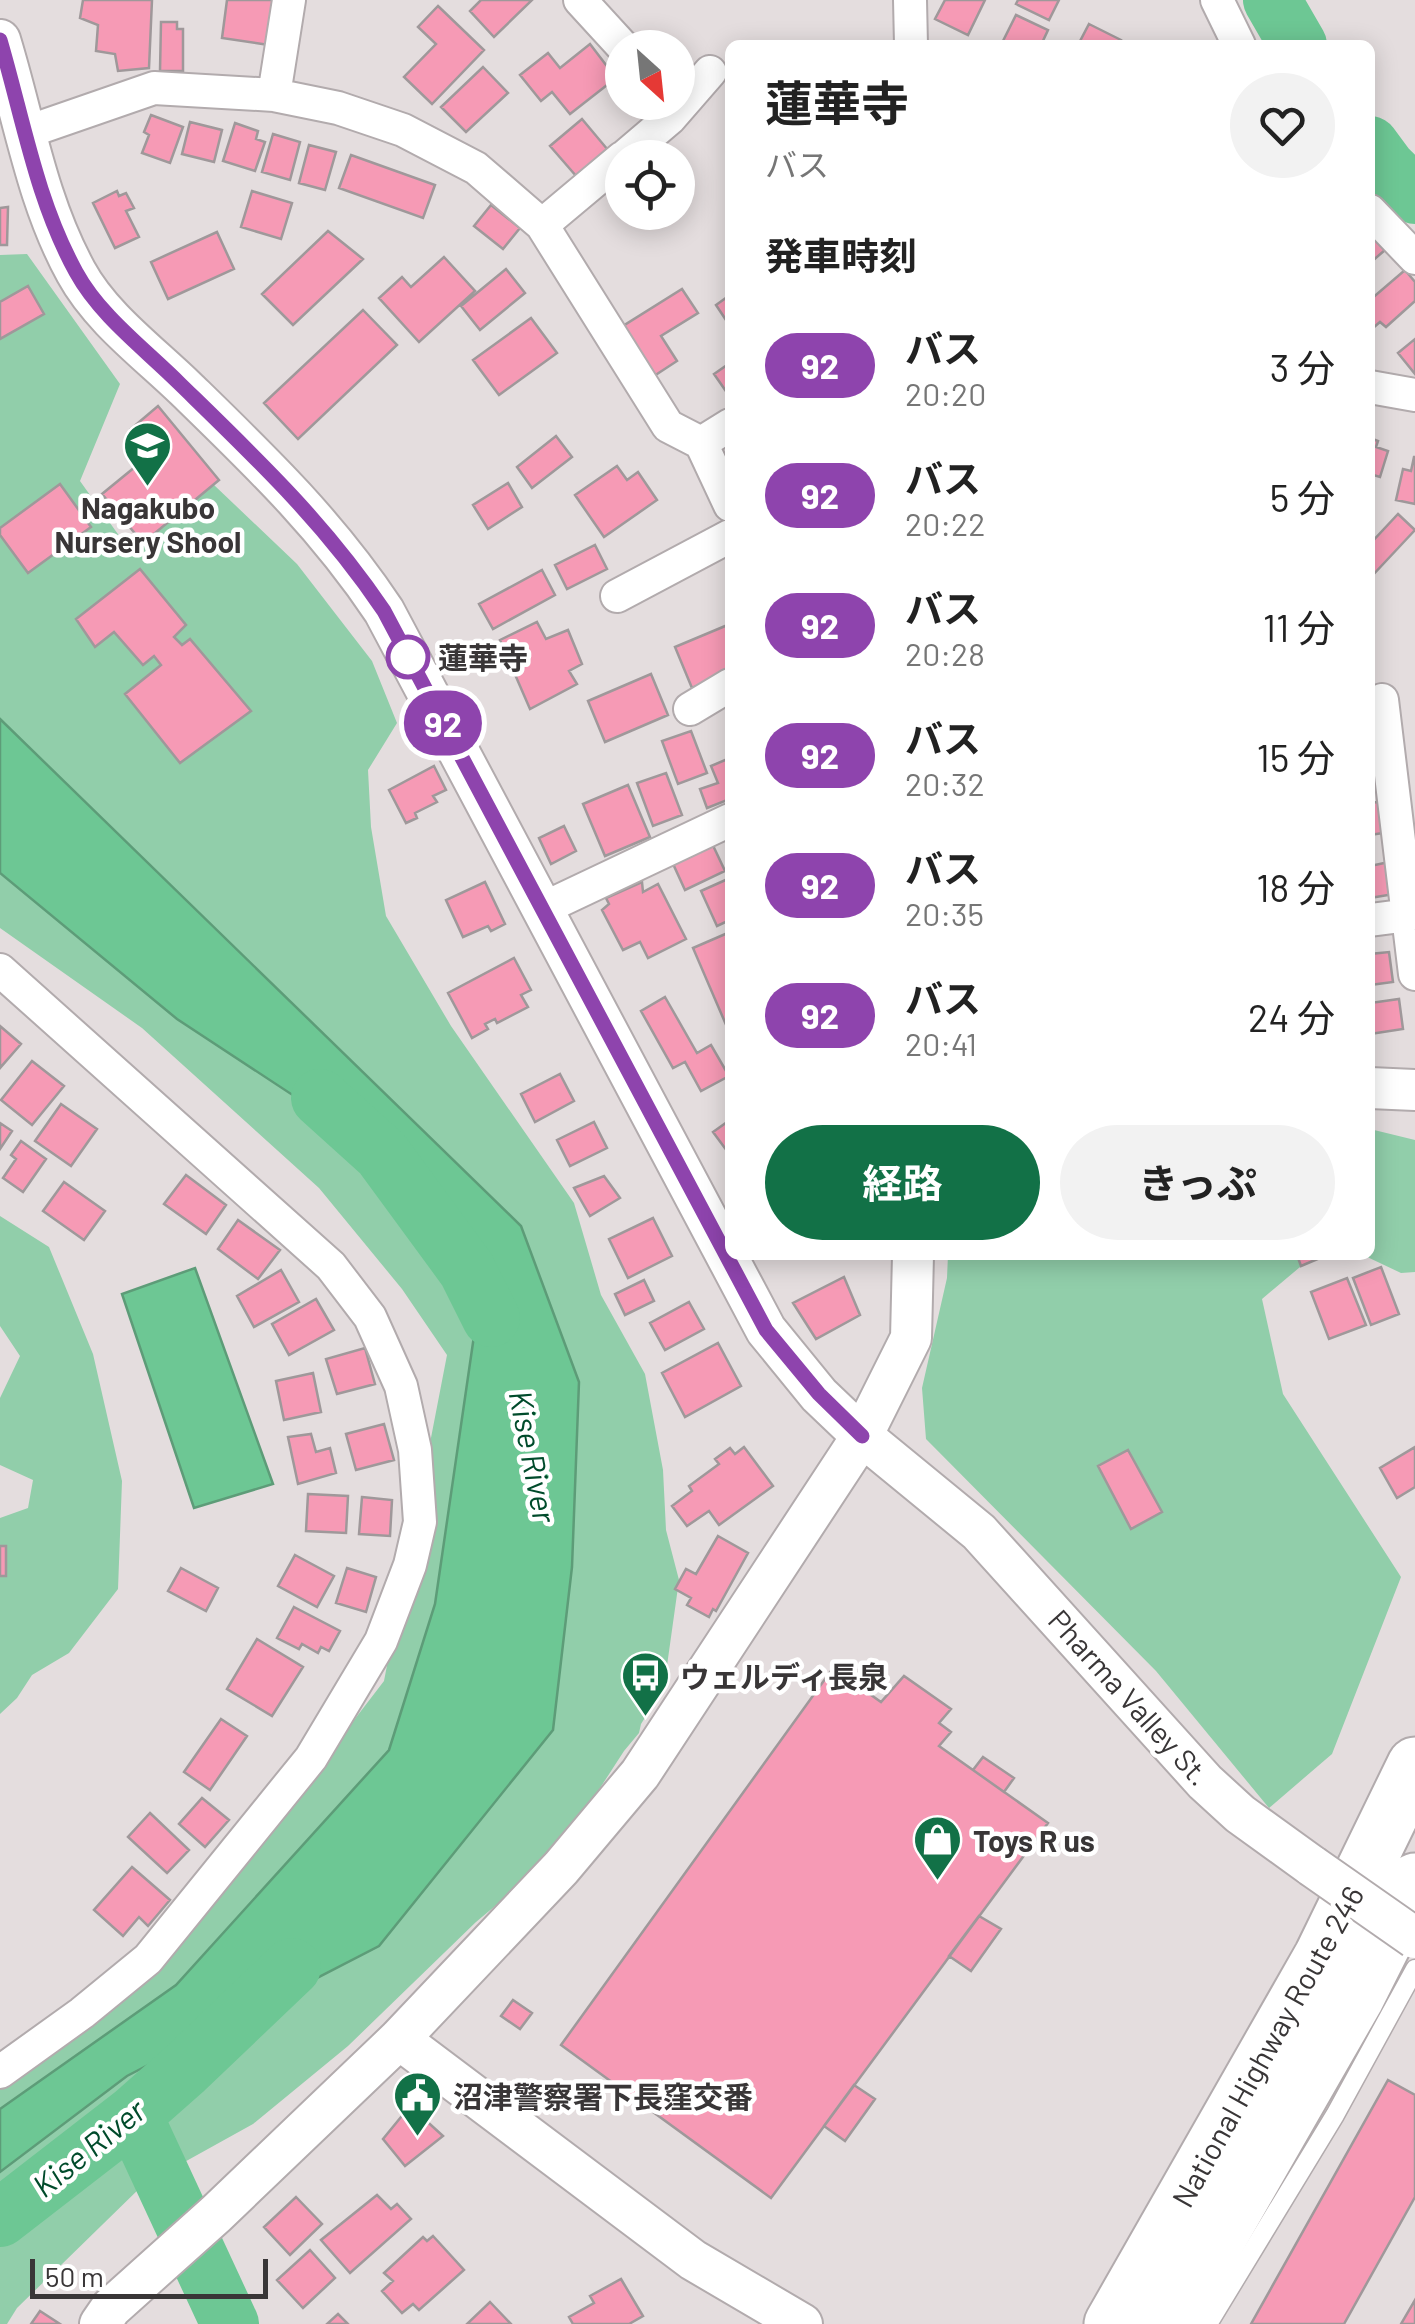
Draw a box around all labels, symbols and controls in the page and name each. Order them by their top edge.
north arrow [605,30,695,120]
map controls [605,30,695,230]
text: 蓮華寺 [765,73,909,131]
button: heart [1230,73,1335,178]
button: locate [605,140,695,230]
text: バス [765,145,829,183]
text: 発車時刻 [765,232,917,278]
text: バス [905,325,981,371]
text: 92 [801,344,839,386]
text: 3 分 [1270,344,1335,390]
text: 20:20 [905,374,986,412]
school or university icon: Nagakubo Nursery Shool [122,420,174,488]
text: バス [905,455,981,501]
text: 92 [801,474,839,516]
text: 5 分 [1270,474,1335,520]
place label: Nagakubo Nursery Shool [55,489,241,559]
text: 20:22 [905,504,985,542]
text: バス [905,585,981,631]
text: 92 [801,604,839,646]
text: 11 分 [1263,604,1335,650]
text: 20:28 [905,634,985,672]
marker: 蓮華寺 [387,636,429,678]
place label: 蓮華寺 [438,639,528,675]
line badge: 92 [398,690,488,756]
text: 92 [424,702,462,744]
text: バス [905,715,981,761]
text: 92 [801,734,839,776]
text: 15 分 [1257,734,1335,780]
text: 20:32 [905,764,985,802]
text: バス [905,845,981,891]
text: 92 [801,864,839,906]
text: 18 分 [1256,864,1335,910]
text: 20:35 [905,894,984,932]
text: バス [905,975,981,1021]
text: 92 [801,994,839,1036]
text: 24 分 [1248,994,1335,1040]
text: 20:41 [905,1024,977,1062]
button: 経路 [765,1125,1040,1240]
button: きっぷ [1060,1125,1335,1240]
water label: Kise River [503,1387,566,1527]
street label: Pharma Valley St. [1042,1602,1218,1792]
bus stop icon: ウェルディ長泉 [619,1650,671,1718]
place label: ウェルディ長泉 [680,1658,888,1694]
shop icon: Toys R us [912,1814,964,1882]
place label: Toys R us [973,1822,1095,1858]
street label: National Highway Route 246 [1164,1879,1370,2213]
public building icon: 沼津警察署下長窪交番 [392,2070,444,2138]
place label: 沼津警察署下長窪交番 [453,2078,753,2114]
water label: Kise River [24,2089,153,2204]
scale bar [30,2254,268,2298]
text: 50 m [45,2259,104,2293]

